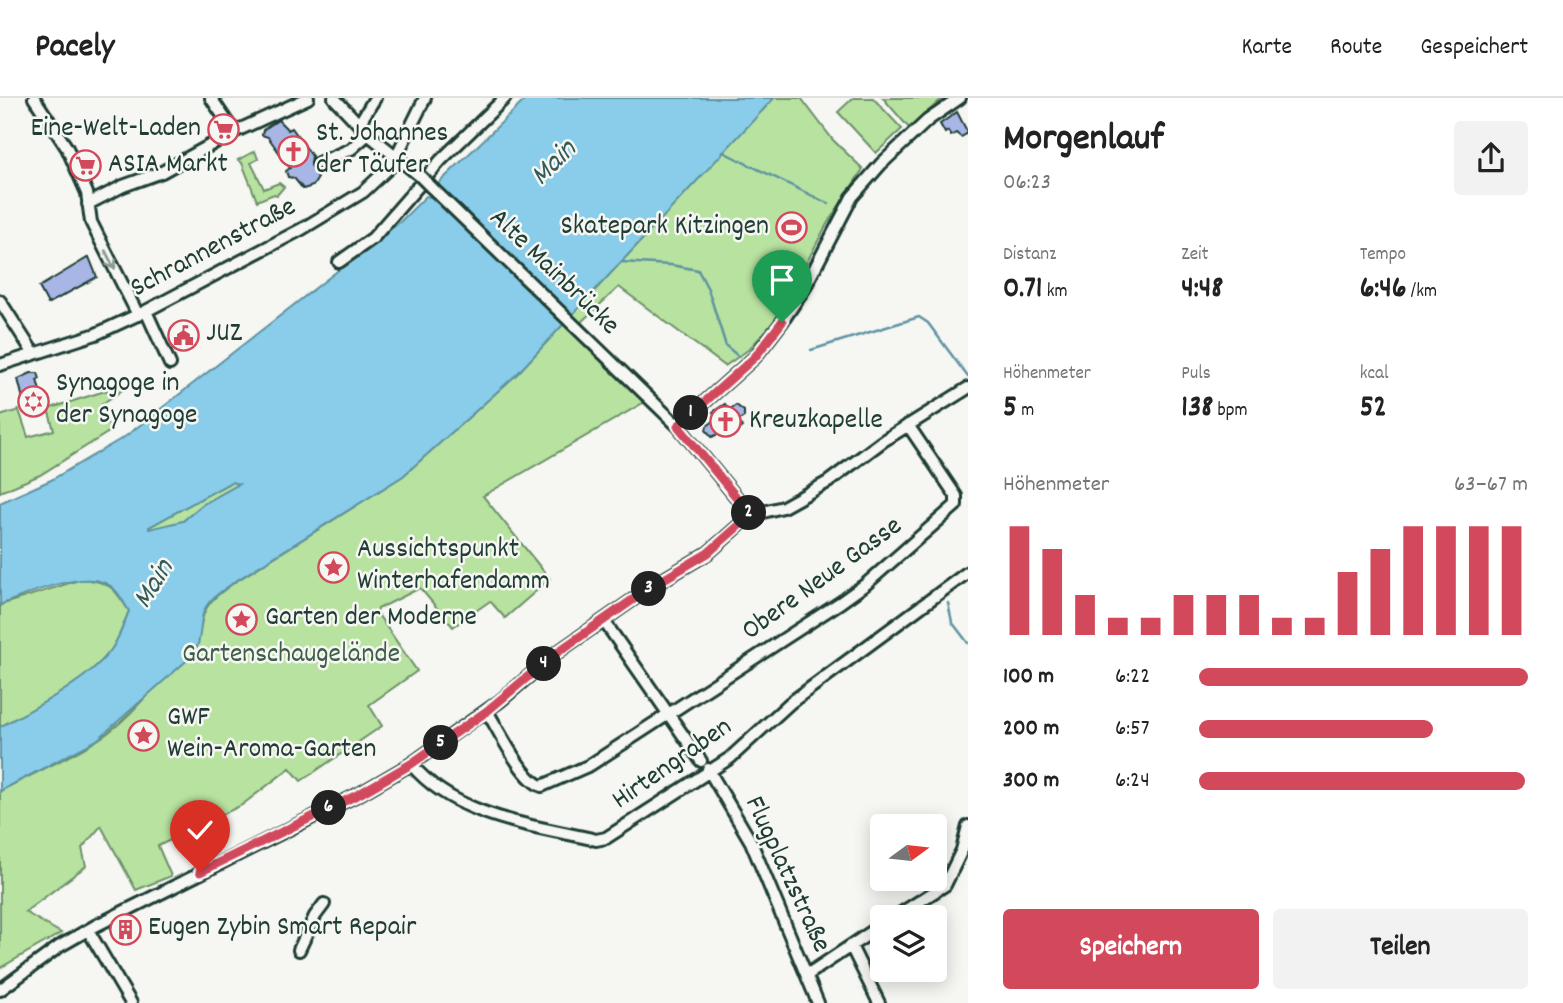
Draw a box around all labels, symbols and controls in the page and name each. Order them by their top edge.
text: Pacely [35,25,114,72]
text: Karte [1241,31,1292,65]
text: Route [1330,31,1382,65]
text: Gespeichert [1420,31,1528,65]
place label: Eine-Welt-Laden [30,110,201,150]
supermarket icon: Eine-Welt-Laden [207,113,241,147]
text: Morgenlauf [1003,113,1164,168]
place label: St. Johannes der Täufer [316,115,448,187]
button: share [1454,121,1528,195]
water label: Main [522,130,589,197]
church icon: St. Johannes der Täufer [276,134,310,168]
place label: ASIA Markt [108,146,228,186]
supermarket icon: ASIA Markt [68,149,102,183]
text: 06:23 [1003,167,1051,200]
street label: Schrannenstraße [124,189,304,309]
street label: Alte Mainbrücke [479,200,627,346]
place label: Skatepark Kitzingen [560,208,769,248]
sports icon: Skatepark Kitzingen [775,211,809,245]
text: Distanz [1003,242,1056,269]
text: Zeit [1181,242,1209,269]
text: Tempo [1360,242,1406,269]
one-way arrow [104,249,118,270]
pin [752,250,812,322]
icon: arrive [763,261,801,299]
text: 0.71 [1003,269,1042,312]
text: 4:48 [1181,269,1223,312]
text: 6:46 [1360,269,1407,312]
text: km [1042,279,1068,306]
text: /km [1407,279,1437,306]
place label: JUZ [206,315,243,355]
public building icon: JUZ [166,318,200,352]
text: Höhenmeter [1003,361,1091,388]
text: Puls [1181,361,1211,388]
text: kcal [1360,361,1389,388]
place label: Synagoge in der Synagoge [56,365,197,437]
synagogue icon: Synagoge in der Synagoge [16,384,50,418]
text: 5 [1003,388,1017,431]
text: 138 [1181,388,1213,431]
text: 52 [1360,388,1387,431]
pin: 1 [674,396,708,430]
text: m [1017,398,1034,425]
text: bpm [1213,398,1248,425]
text: 1 [688,399,693,426]
place label: Kreuzkapelle [749,402,883,442]
church icon: Kreuzkapelle [709,405,743,439]
text: Höhenmeter [1003,469,1109,502]
text: 63–67 m [1454,469,1528,502]
pin: 2 [732,496,766,530]
text: 2 [744,499,753,526]
street label: Obere Neue Gasse [734,508,912,652]
place label: Aussichtspunkt Winterhafendamm [357,531,550,603]
place icon: Aussichtspunkt Winterhafendamm [317,550,351,584]
water label: Main [123,551,187,618]
pin: 3 [632,572,666,606]
text: 3 [644,575,653,602]
place label: Garten der Moderne [265,599,477,639]
place icon: Garten der Moderne [225,602,259,636]
park label: Gartenschaugelände [182,636,400,676]
pin: 4 [526,646,562,682]
text: 4 [540,650,547,677]
text: 100 m [1003,661,1054,694]
text: 6:22 [1115,661,1150,694]
place label: GWF Wein-Aroma-Garten [167,699,376,771]
street label: Hirtengraben [605,709,741,821]
text: 200 m [1003,713,1059,746]
text: 6:57 [1115,713,1150,746]
place icon: GWF Wein-Aroma-Garten [127,718,161,752]
pin: 5 [424,726,458,760]
text: 5 [436,729,445,756]
text: 300 m [1003,765,1059,798]
text: 6:24 [1115,765,1150,798]
pin: 6 [312,790,346,826]
street label: Flugplatzstraße [732,790,840,960]
text: 6 [324,794,333,821]
pin [170,800,230,872]
icon: check [181,811,219,849]
north arrow [870,814,947,891]
map controls [870,814,947,982]
button: layers [870,905,947,982]
place label: Eugen Zybin Smart Repair [148,909,417,949]
button: Speichern [1003,909,1259,989]
button: Teilen [1273,909,1528,989]
building icon: Eugen Zybin Smart Repair [108,912,142,946]

